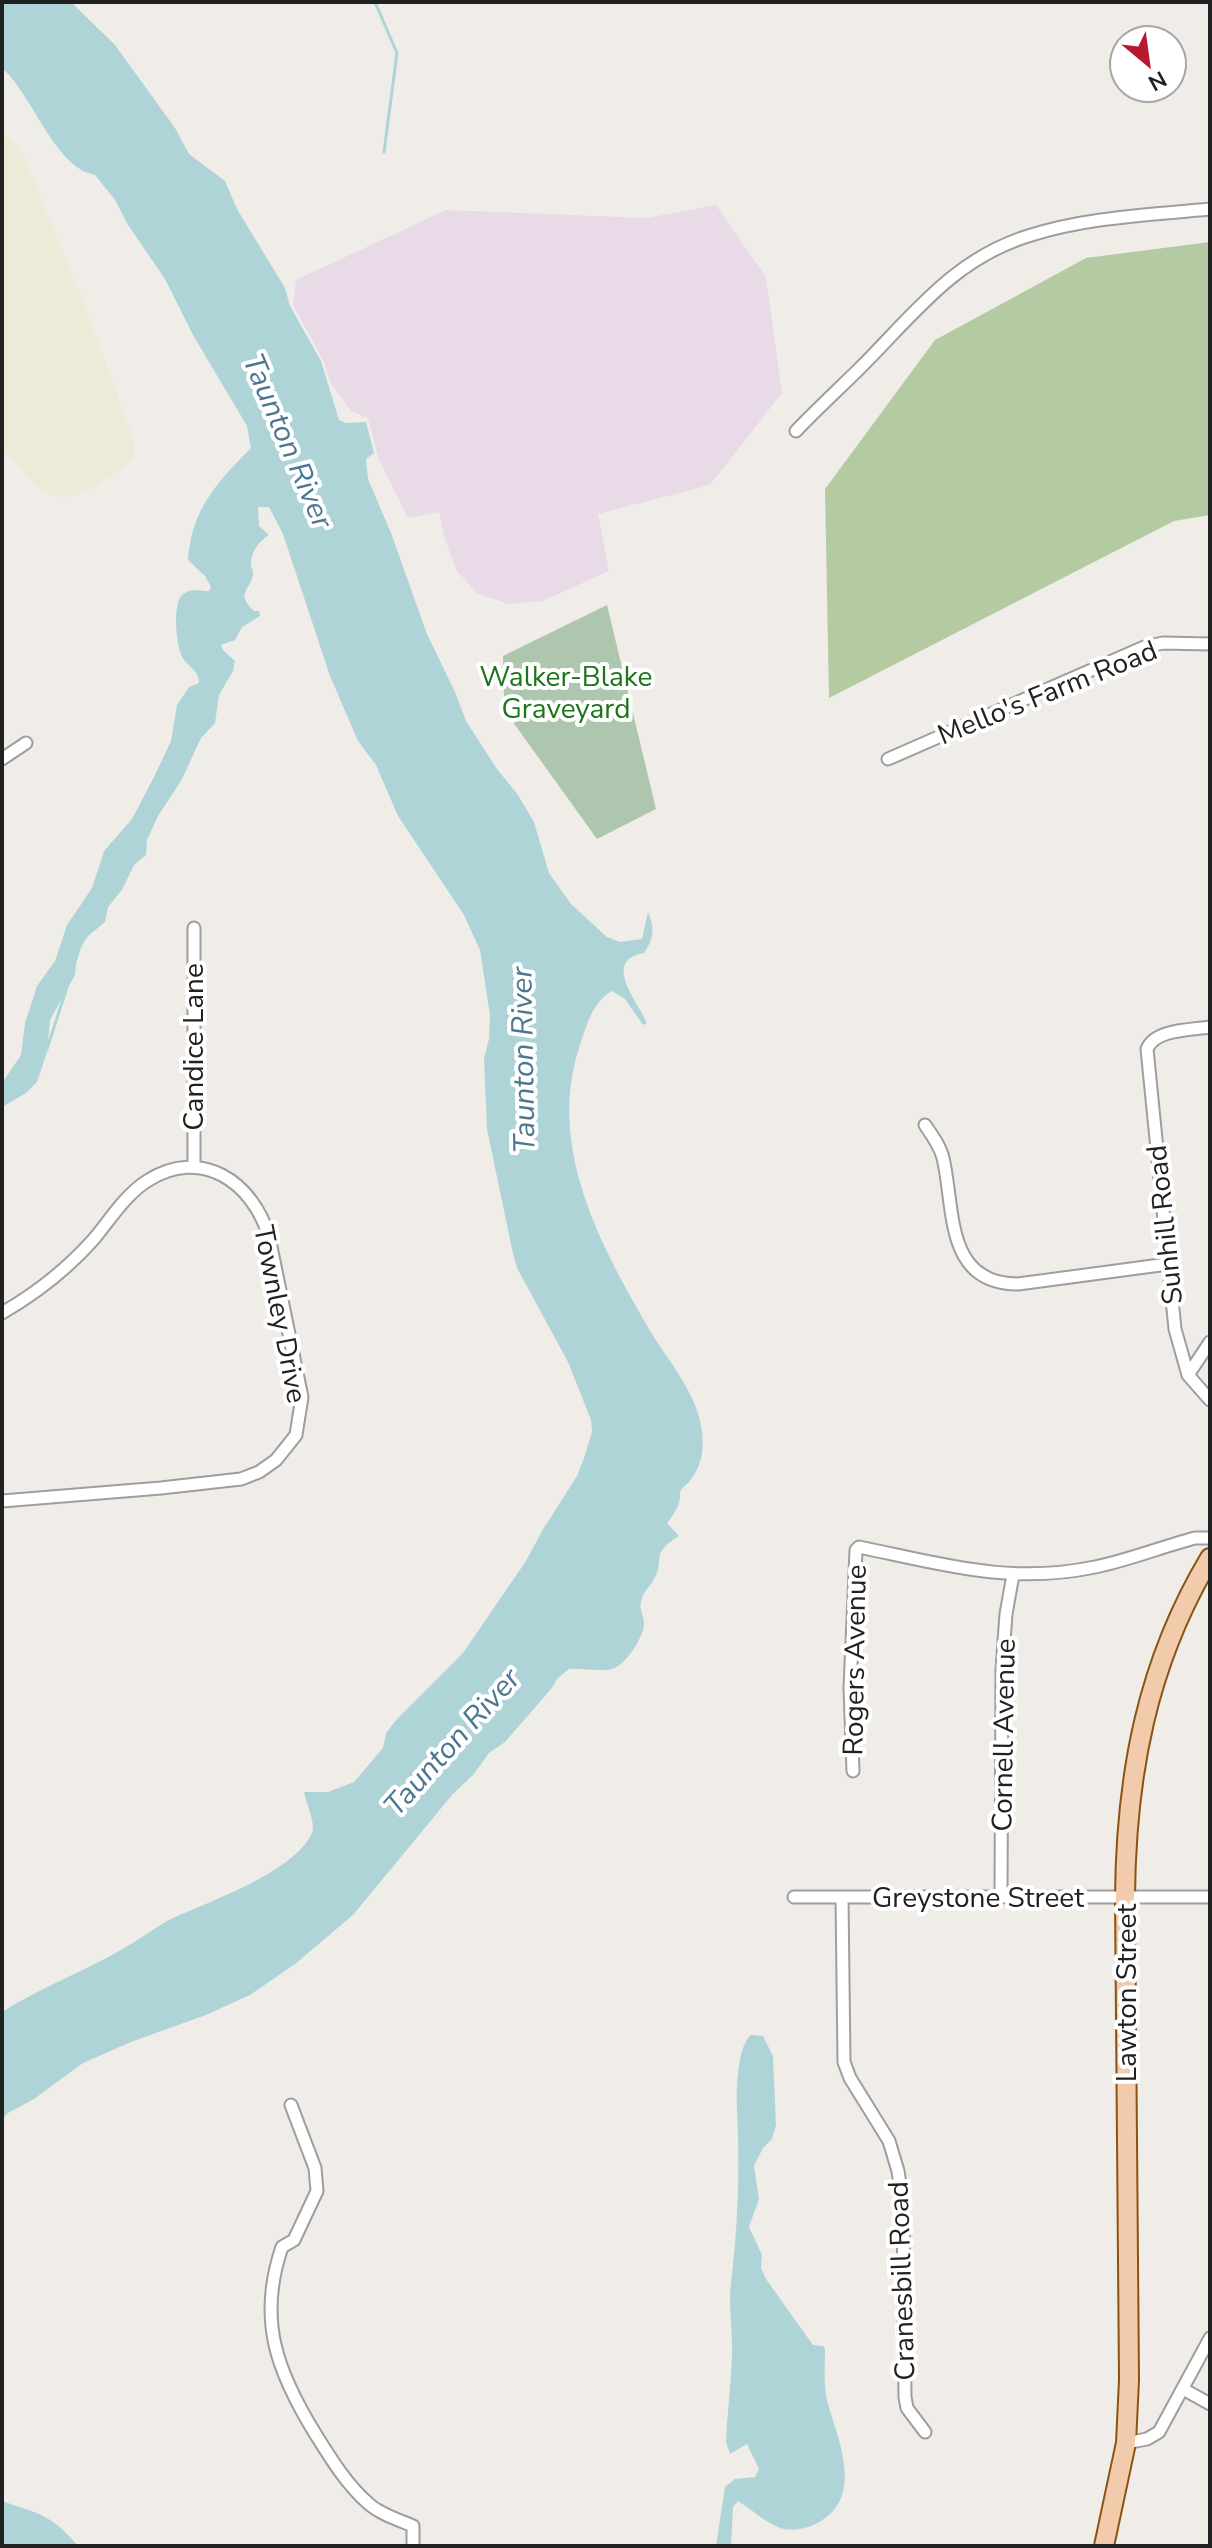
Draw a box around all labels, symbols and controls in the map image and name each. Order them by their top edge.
north arrow [1108,24,1188,104]
text: N [1143,64,1172,98]
water label: Taunton River [232,347,343,536]
street label: Mello's Farm Road [932,632,1163,754]
park label: Walker-Blake Graveyard [480,658,652,728]
street label: Candice Lane [175,963,213,1131]
water label: Taunton River [501,965,546,1153]
street label: Sunhill Road [1138,1143,1192,1307]
street label: Townley Drive [244,1222,316,1406]
street label: Rogers Avenue [834,1564,876,1756]
street label: Cornell Avenue [983,1638,1025,1832]
water label: Taunton River [375,1658,531,1825]
street label: Greystone Street [872,1879,1084,1917]
street label: Lawton Street [1108,1904,1146,2082]
street label: Cranesbill Road [880,2181,924,2381]

